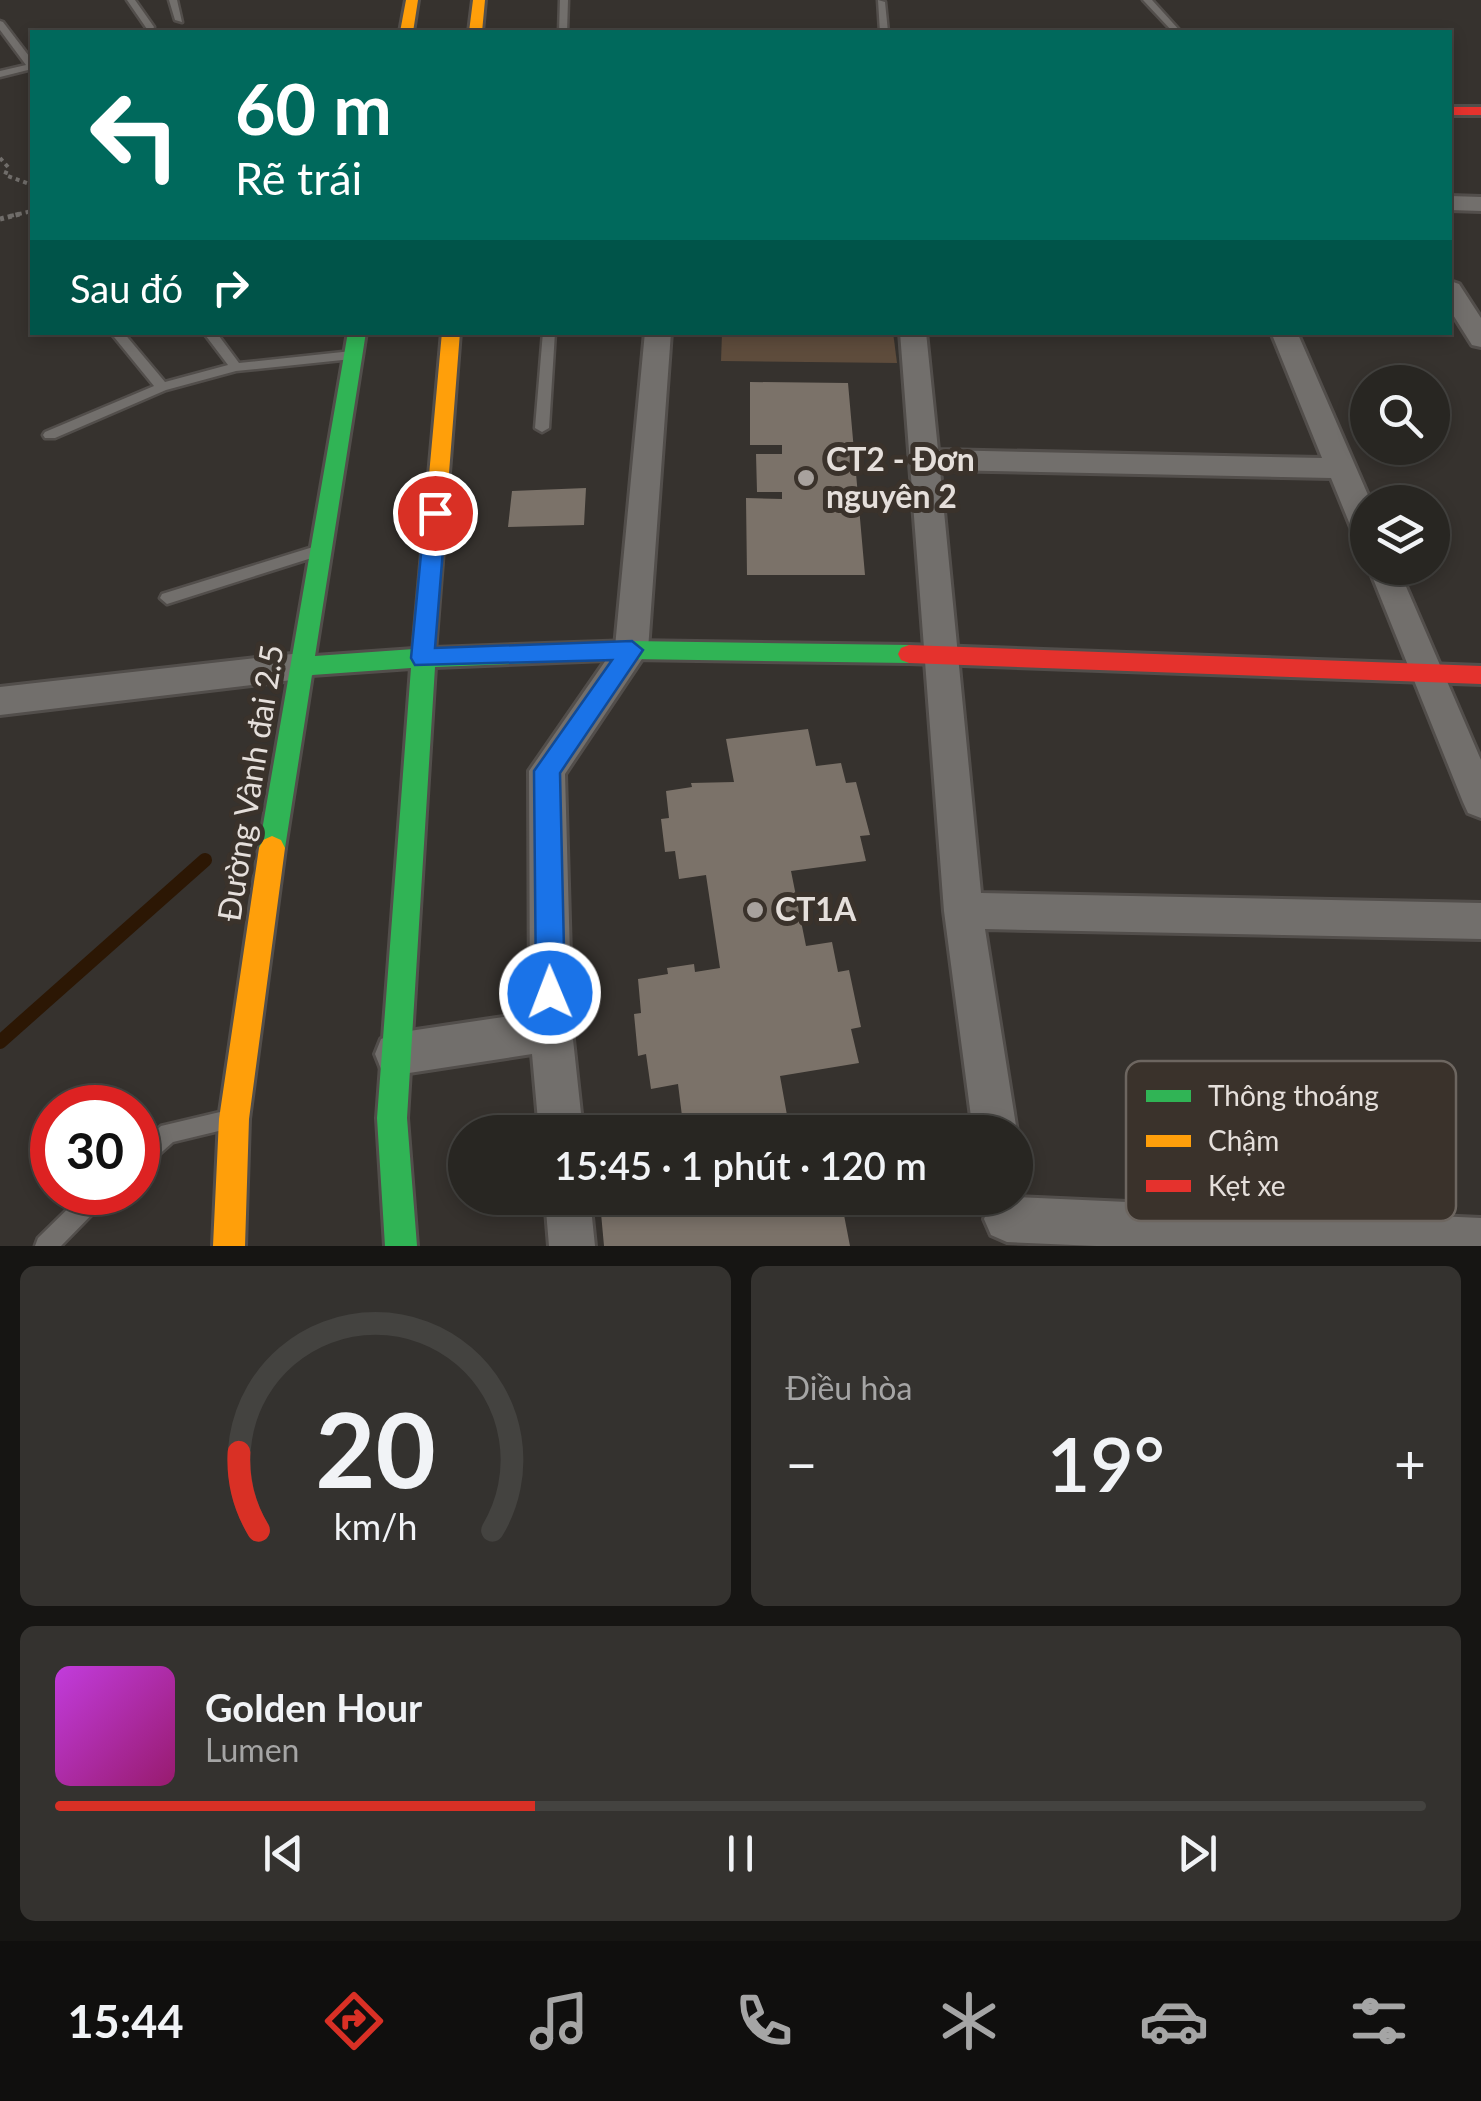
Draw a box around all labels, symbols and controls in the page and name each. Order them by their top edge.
text: 60 m [235,66,392,150]
icon: left [70,70,200,200]
text: Rẽ trái [235,151,362,205]
icon: right [203,260,258,315]
text: Sau đó [70,265,183,311]
map controls [1350,365,1450,585]
button: search [1350,365,1450,465]
place label: CT2 - Đơn nguyên 2 [826,439,975,515]
marker: CT2 - Đơn nguyên 2 [795,467,817,489]
pin [393,471,478,556]
button: layers [1350,485,1450,585]
icon: arrive [408,486,463,541]
street label: Đường Vành đai 2.5 [208,642,291,924]
place label: CT1A [775,889,857,928]
marker: CT1A [744,899,766,921]
position arrow [498,941,602,1045]
legend [1126,1061,1456,1221]
text: Thông thoáng [1208,1078,1379,1112]
speed limit sign: 30 [30,1085,160,1215]
text: Chậm [1208,1123,1279,1157]
text: 15:45 · 1 phút · 120 m [554,1142,927,1188]
text: Kẹt xe [1208,1168,1285,1202]
text: Điều hòa [786,1368,912,1407]
text: 20 [315,1385,436,1510]
text: 19° [1047,1418,1165,1508]
text: − [786,1430,817,1496]
text: + [1394,1430,1426,1496]
text: km/h [333,1505,417,1548]
text: Golden Hour [205,1684,422,1730]
text: Lumen [205,1730,299,1769]
icon: previous [256,1826,311,1881]
icon: pause [713,1826,768,1881]
icon: next [1170,1826,1225,1881]
icon: directions [319,1986,389,2056]
icon: music [524,1986,594,2056]
icon: phone [729,1986,799,2056]
icon: climate [934,1986,1004,2056]
icon: car [1139,1986,1209,2056]
icon: filters [1344,1986,1414,2056]
text: 15:44 [68,1994,184,2048]

